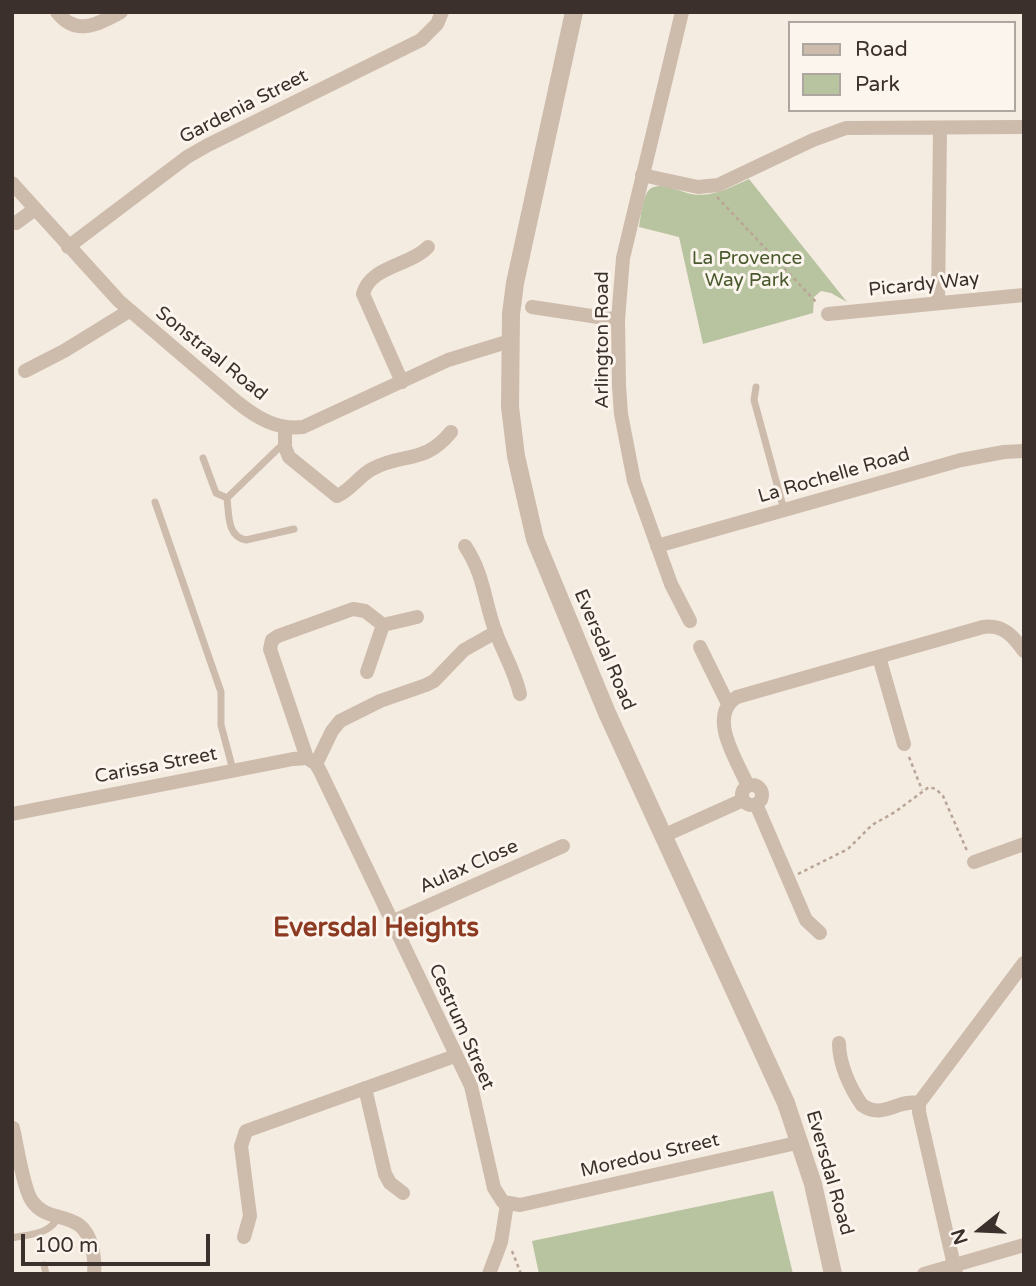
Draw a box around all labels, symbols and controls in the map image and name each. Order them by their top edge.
legend [788,21,1015,112]
text: Road [855,37,908,62]
street label: Gardenia Street [176,65,312,149]
text: Park [855,72,900,97]
park label: La Provence Way Park [692,248,802,292]
street label: Picardy Way [867,268,981,302]
street label: Arlington Road [592,271,614,409]
street label: Sonstraal Road [151,302,271,406]
street label: La Rochelle Road [755,443,913,509]
street label: Eversdal Road [568,586,640,714]
street label: Carissa Street [93,743,219,789]
street label: Aulax Close [416,835,522,899]
district label: Eversdal Heights [273,913,479,945]
street label: Cestrum Street [423,960,499,1094]
street label: Eversdal Road [800,1108,858,1238]
street label: Moredou Street [578,1129,722,1183]
north arrow [945,1195,1015,1265]
scale bar [24,1220,214,1264]
text: N [947,1226,973,1247]
text: 100 m [34,1233,98,1258]

